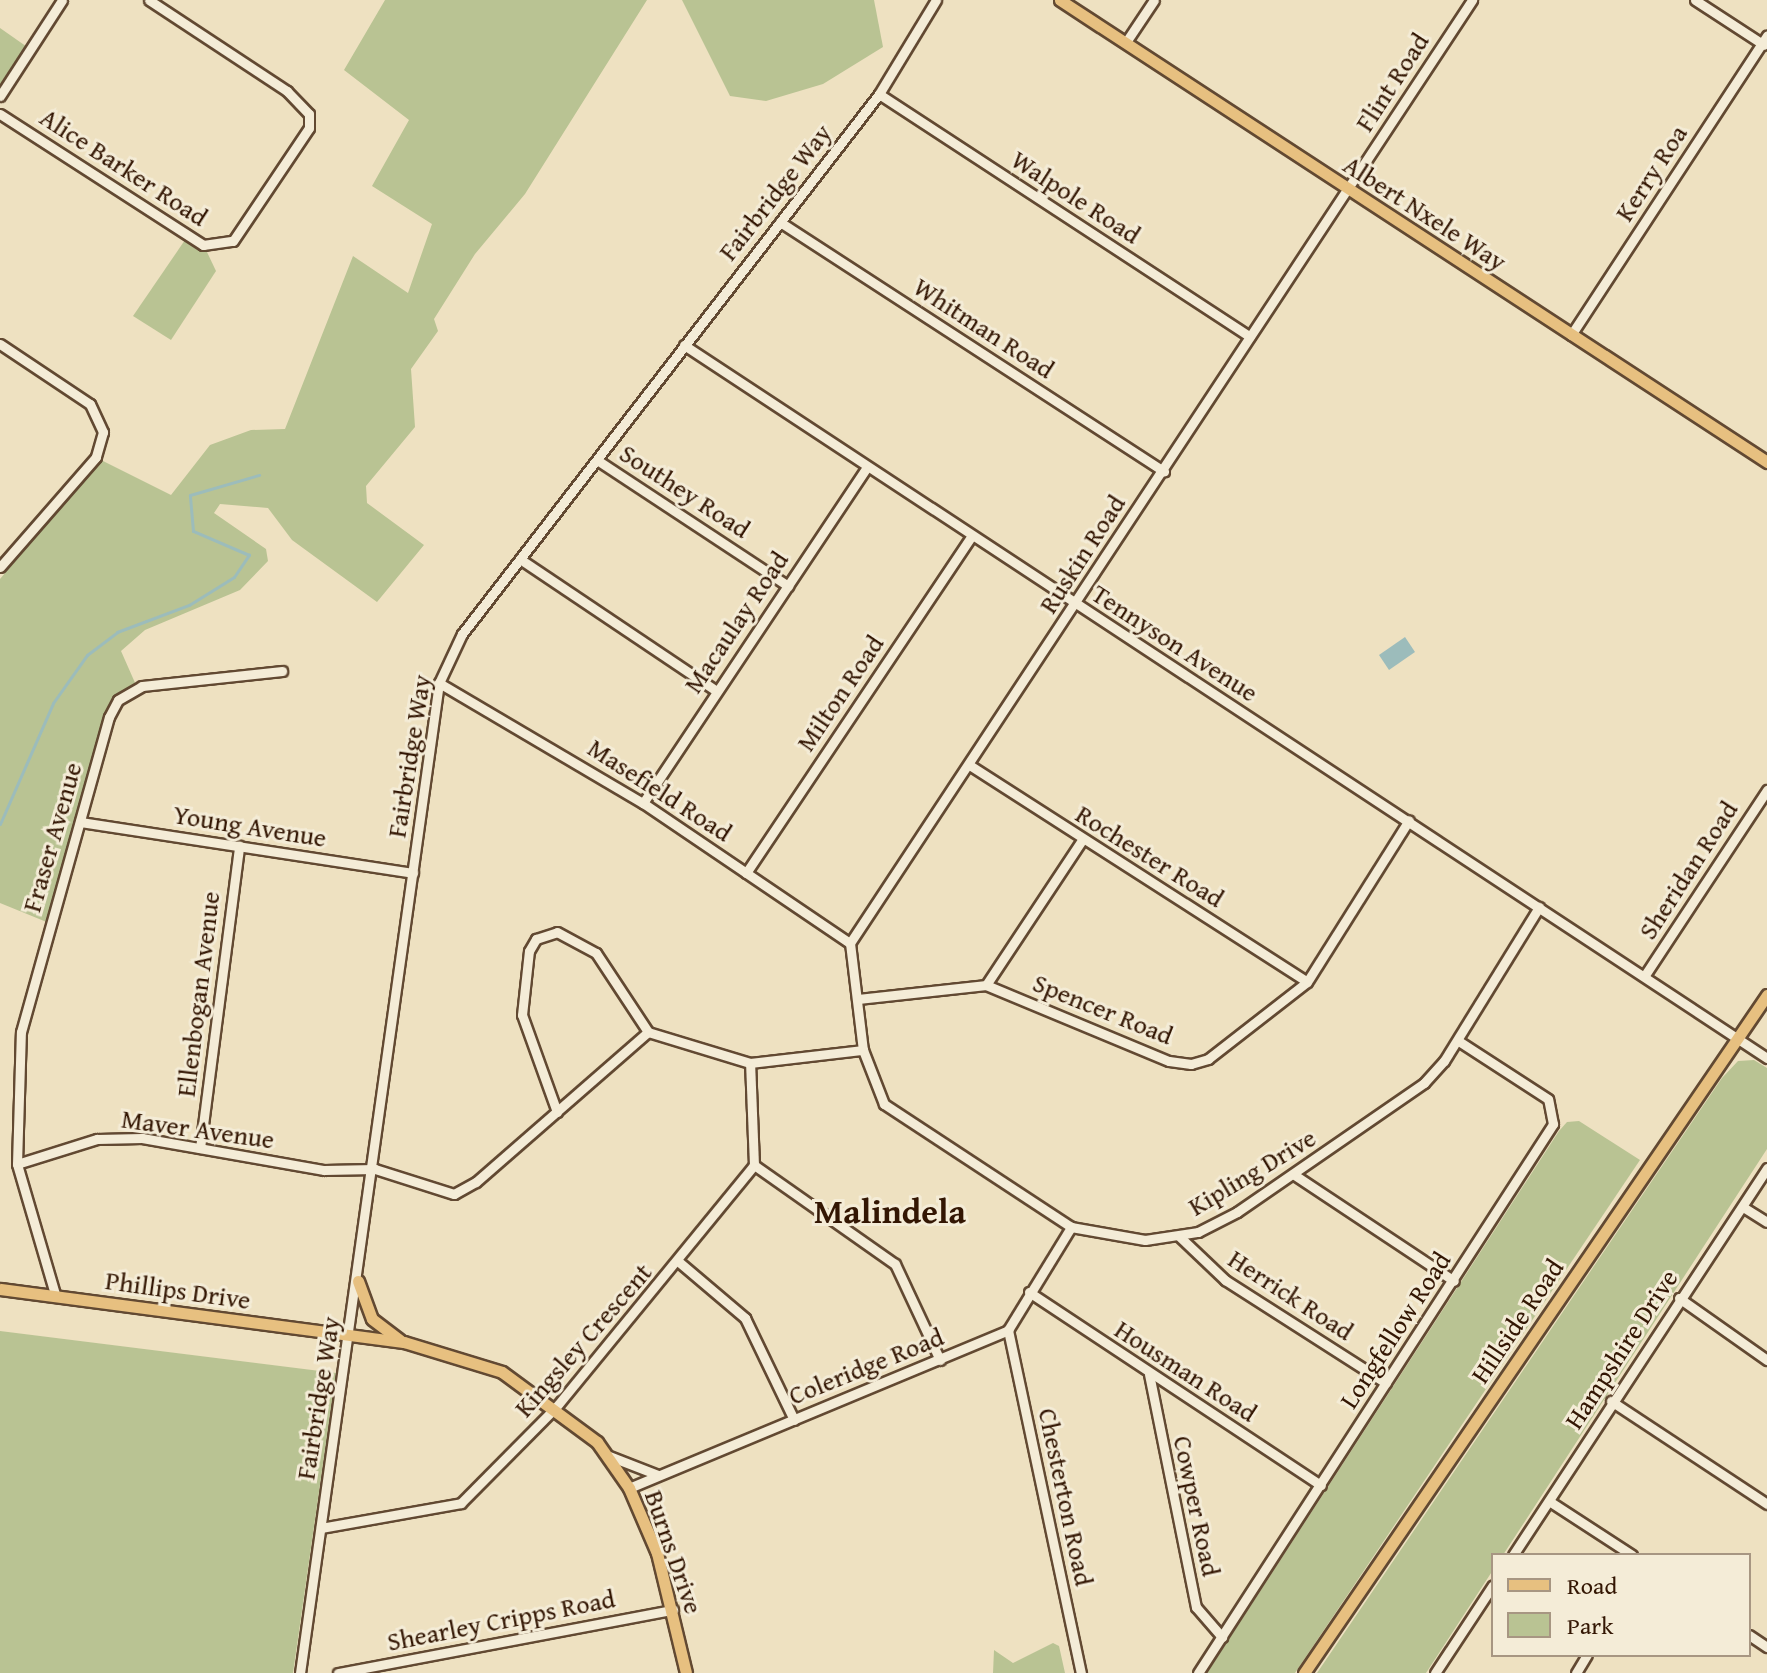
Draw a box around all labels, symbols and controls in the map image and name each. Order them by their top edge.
street label: Flint Road [1349,27,1435,137]
street label: Alice Barker Road [34,101,214,233]
street label: Fairbridge Way [712,118,838,266]
street label: Kerry Roa [1608,119,1694,227]
street label: Walpole Road [1006,144,1146,250]
street label: Albert Nxele Way [1338,149,1512,277]
street label: Whitman Road [908,271,1060,385]
street label: Southey Road [614,437,756,545]
street label: Ruskin Road [1032,489,1132,619]
street label: Macaulay Road [677,545,795,699]
street label: Tennyson Avenue [1086,578,1264,708]
street label: Milton Road [790,629,890,757]
street label: Fairbridge Way [381,672,437,840]
street label: Masefield Road [582,732,738,848]
street label: Fraser Avenue [16,759,88,915]
street label: Sheridan Road [1632,795,1744,945]
street label: Rochester Road [1070,798,1230,914]
street label: Young Avenue [171,799,329,853]
street label: Ellenbogan Avenue [170,890,226,1098]
street label: Spencer Road [1029,967,1177,1051]
street label: Maver Avenue [120,1103,276,1155]
street label: Kipling Drive [1183,1122,1321,1222]
district label: Malindela [814,1191,966,1231]
street label: Herrick Road [1223,1243,1359,1347]
street label: Longfellow Road [1333,1246,1457,1414]
street label: Hillside Road [1464,1253,1570,1389]
street label: Kingsley Crescent [508,1257,658,1423]
street label: Phillips Drive [103,1264,253,1316]
street label: Hampshire Drive [1558,1264,1684,1434]
street label: Housman Road [1109,1313,1263,1429]
street label: Fairbridge Way [290,1314,346,1482]
street label: Coleridge Road [784,1321,948,1411]
street label: Chesterton Road [1032,1405,1100,1589]
street label: Cowper Road [1167,1433,1227,1579]
street label: Burns Drive [638,1486,710,1618]
legend [1491,1553,1751,1657]
text: Road [1567,1568,1617,1603]
street label: Shearley Cripps Road [384,1583,618,1657]
text: Park [1567,1608,1613,1643]

